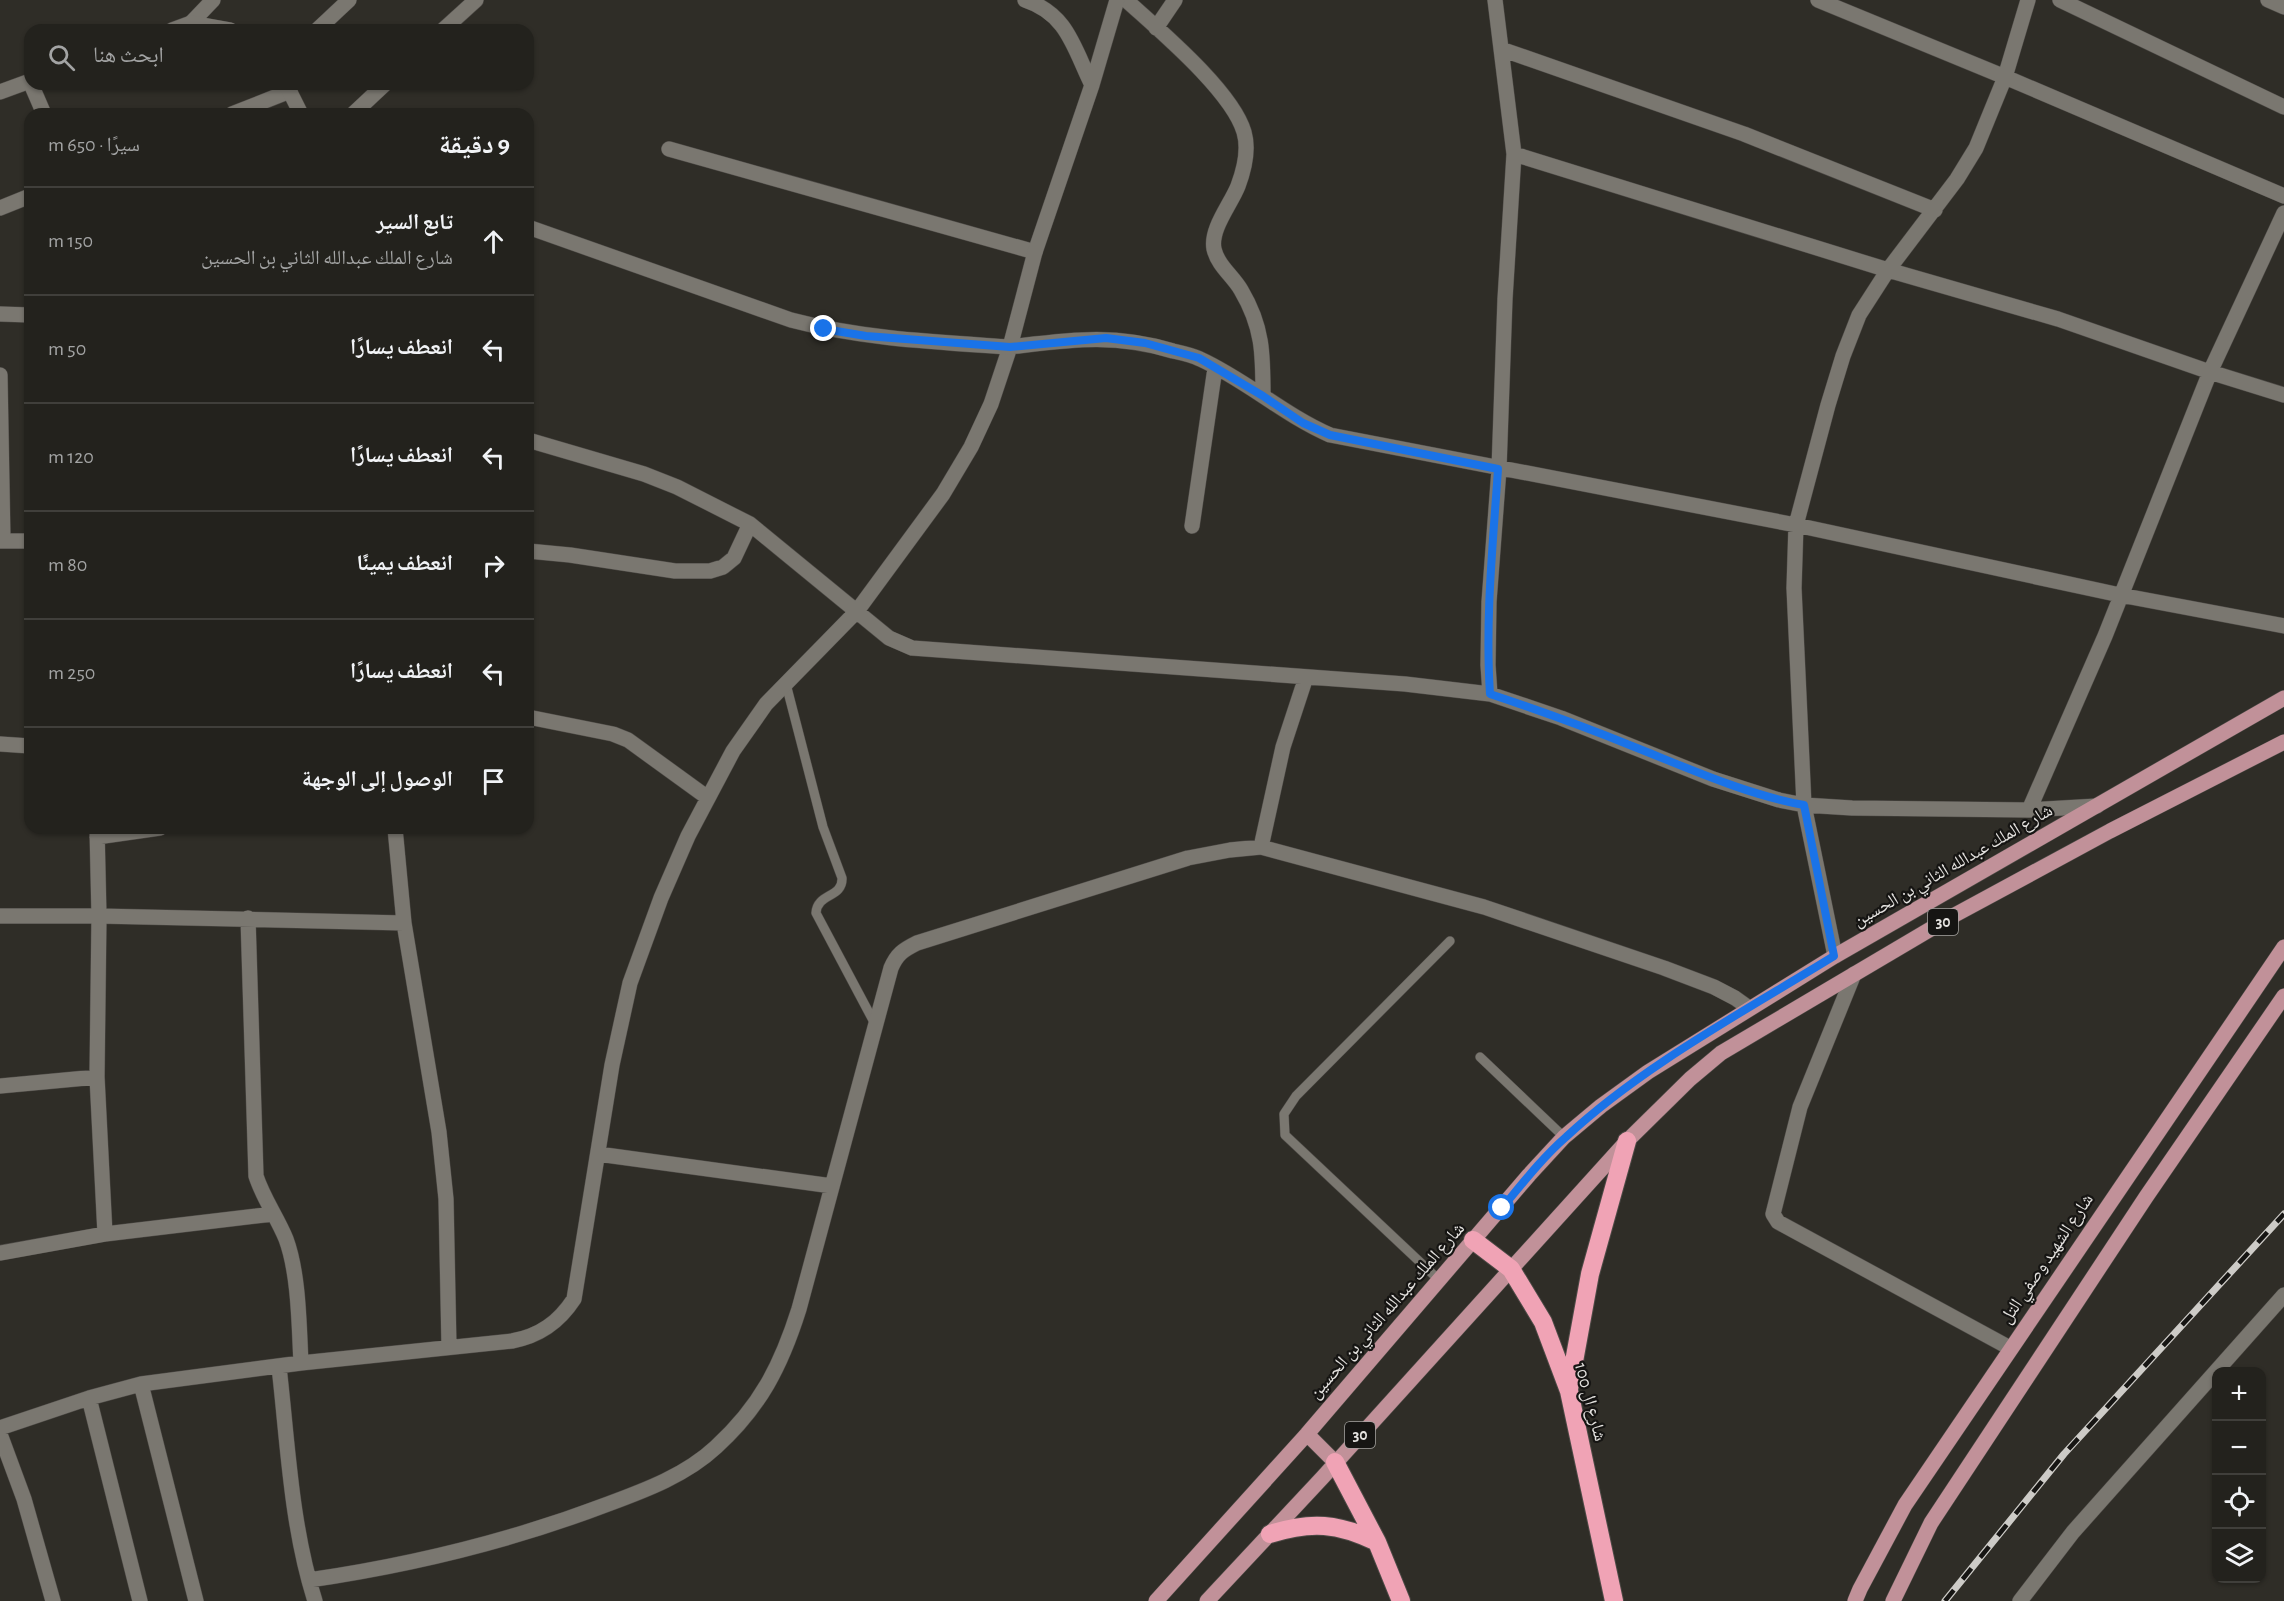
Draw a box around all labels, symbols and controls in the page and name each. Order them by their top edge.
search box [24,24,534,90]
icon: search [45,41,78,74]
text: ابحث هنا [93,44,164,66]
text: 9 دقيقة [439,132,510,158]
text: سيرًا · 650 m [48,135,140,155]
text: تابع السير [376,211,453,233]
icon: ahead [477,225,510,258]
text: 150 m [48,231,93,251]
text: شارع الملك عبدالله الثاني بن الحسين [201,248,453,268]
route end [810,315,836,341]
icon: left [477,333,510,366]
text: انعطف يسارًا [350,336,453,358]
text: 50 m [48,339,86,359]
icon: left [477,441,510,474]
text: انعطف يسارًا [350,444,453,466]
text: 120 m [48,447,94,467]
icon: right [477,549,510,582]
text: انعطف يمينًا [356,552,453,574]
text: 80 m [48,555,87,575]
icon: left [477,657,510,690]
text: انعطف يسارًا [350,660,453,682]
text: 250 m [48,663,95,683]
icon: arrive [477,765,510,798]
text: الوصول إلى الوجهة [302,768,453,790]
street label: شارع الملك عبدالله الثاني بن الحسين [1850,802,2058,934]
road number: 30 [1928,909,1958,935]
street label: شارع الشهيد وصفي التل [1997,1191,2101,1330]
route start [1488,1194,1514,1220]
street label: شارع الملك عبدالله الثاني بن الحسين [1306,1220,1472,1405]
street label: شارع ال 100 [1570,1361,1609,1443]
map controls [2212,1367,2266,1583]
button: + [2212,1367,2266,1421]
button: − [2212,1421,2266,1475]
road number: 30 [1345,1422,1375,1448]
button: locate [2212,1475,2266,1529]
button: layers [2212,1529,2266,1583]

